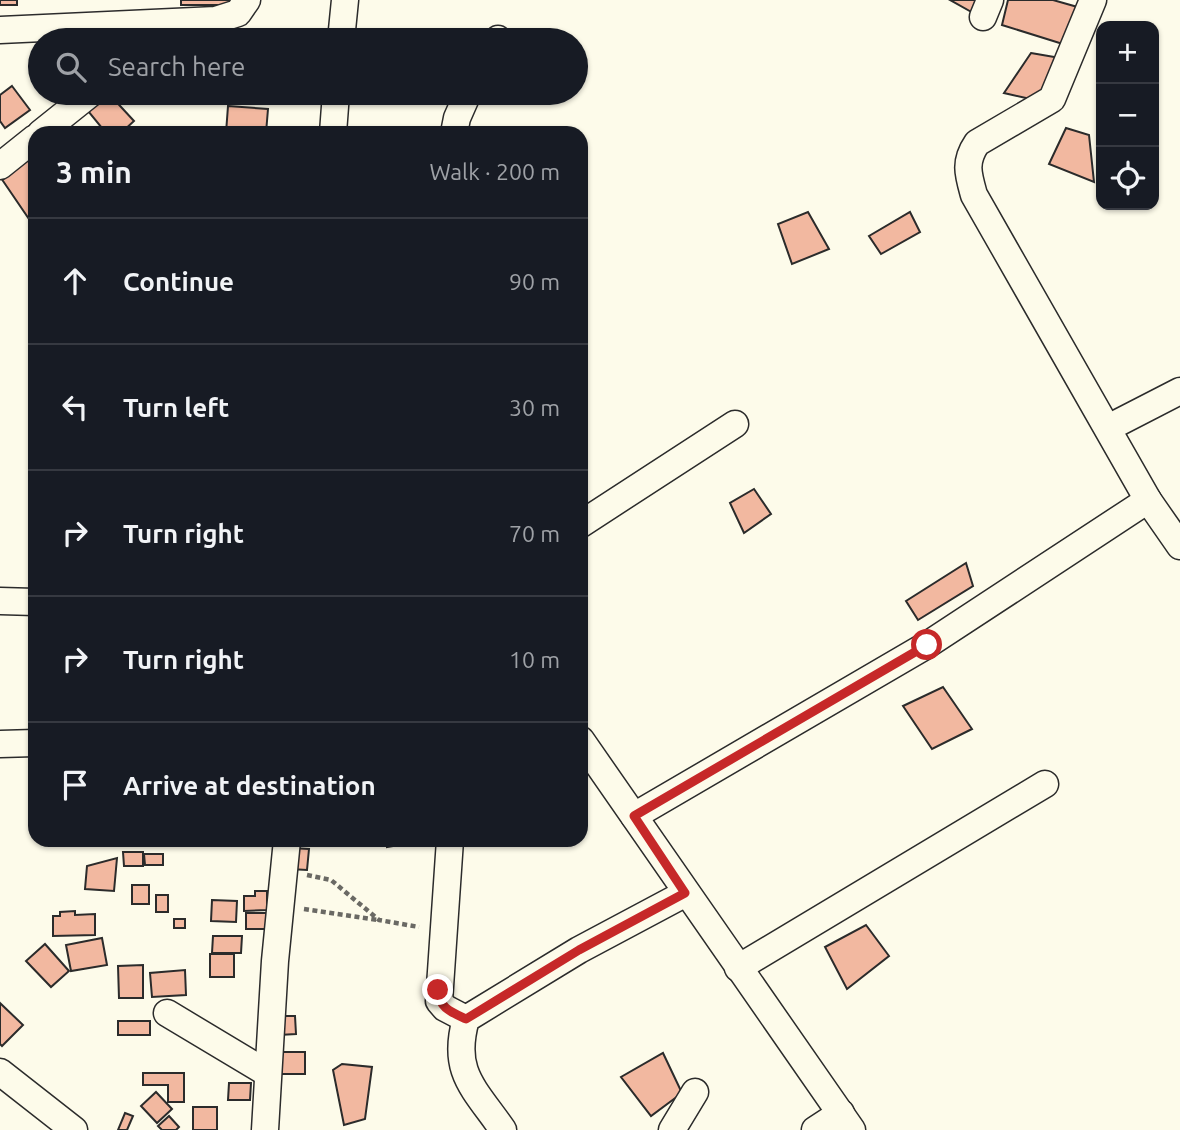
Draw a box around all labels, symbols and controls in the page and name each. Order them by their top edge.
map controls [1096,21,1159,210]
button: + [1096,21,1159,84]
search box [28,28,588,105]
icon: search [52,48,90,86]
text: Search here [108,52,245,81]
button: − [1096,84,1159,147]
button: locate [1096,147,1159,210]
text: 3 min [56,155,132,189]
text: Walk · 200 m [429,159,560,184]
icon: ahead [56,262,94,300]
text: Continue [123,267,234,296]
text: 90 m [509,269,560,294]
icon: left [56,388,94,426]
text: Turn left [123,393,229,422]
text: 30 m [509,395,560,420]
icon: right [56,514,94,552]
text: Turn right [123,519,244,548]
text: 70 m [509,521,560,546]
route start [911,629,942,660]
icon: right [56,640,94,678]
text: Turn right [123,645,244,674]
text: 10 m [509,647,560,672]
icon: arrive [56,766,94,804]
text: Arrive at destination [123,771,376,800]
route end [422,974,453,1005]

